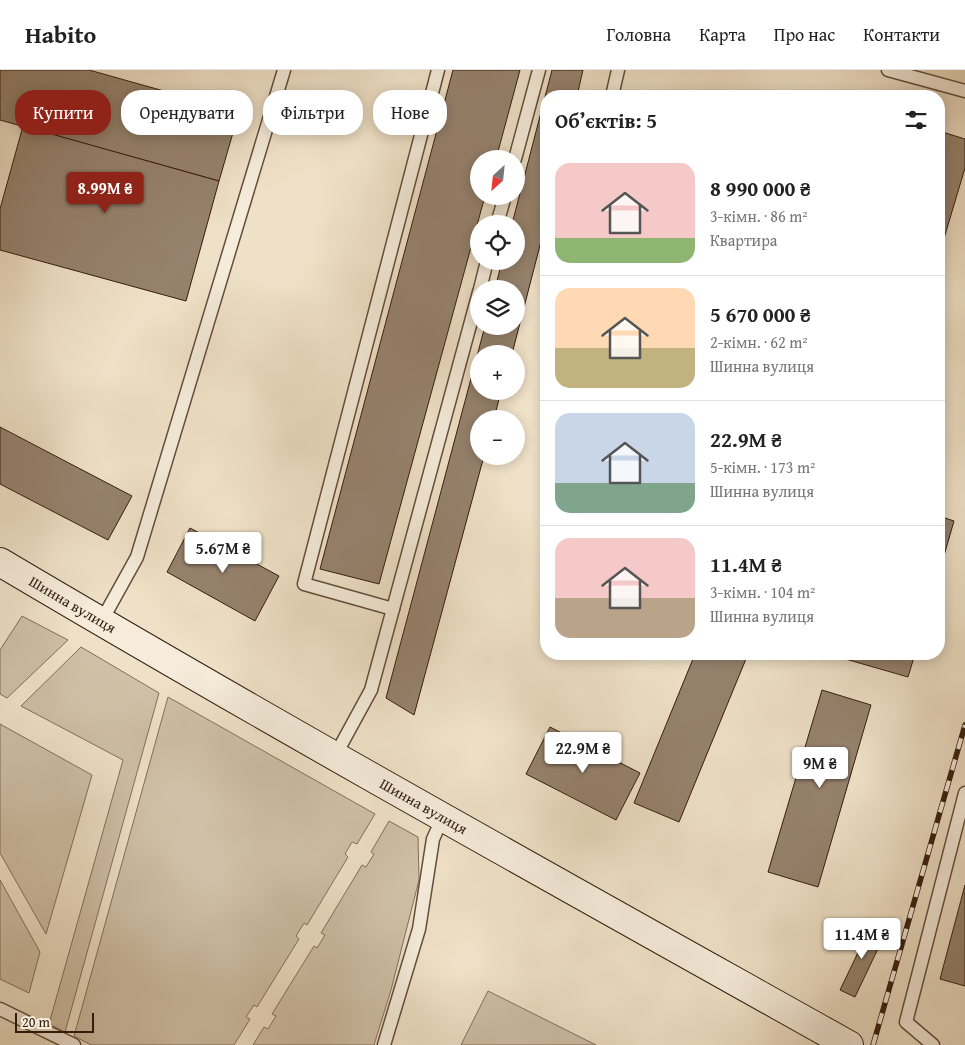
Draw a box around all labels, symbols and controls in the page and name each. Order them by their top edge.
text: Habito [25,17,96,52]
text: Головна [606,21,671,48]
text: Карта [699,21,746,48]
text: Про нас [774,21,835,48]
text: Контакти [863,21,940,48]
chip: Купити [15,90,111,135]
chip: Орендувати [121,90,253,135]
chip: Фільтри [263,90,363,135]
chip: Нове [373,90,447,135]
text: Об’єктів: 5 [555,105,657,136]
icon: filters [902,106,930,134]
north arrow [470,150,525,205]
map controls [470,150,525,465]
pin: 8.99M ₴ [59,172,151,214]
text: 8 990 000 ₴ [710,173,811,204]
text: 8.99M ₴ [78,176,132,200]
icon: home [595,183,655,243]
text: 3-кімн. · 86 m² [710,204,808,228]
button: locate [470,215,525,270]
text: Квартира [710,228,777,252]
button: layers [470,280,525,335]
text: 5 670 000 ₴ [710,299,811,330]
icon: home [595,308,655,368]
text: 2-кімн. · 62 m² [710,330,808,354]
button: + [470,345,525,400]
text: Шинна вулиця [710,354,814,378]
button: − [470,410,525,465]
text: 22.9M ₴ [710,424,782,455]
icon: home [595,433,655,493]
text: 5-кімн. · 173 m² [710,455,815,479]
text: Шинна вулиця [710,479,814,503]
pin: 5.67M ₴ [177,532,269,574]
text: 5.67M ₴ [196,536,250,560]
text: 11.4M ₴ [710,549,782,580]
icon: home [595,558,655,618]
street label: Шинна вулиця [25,570,120,638]
text: 3-кімн. · 104 m² [710,580,815,604]
text: Шинна вулиця [710,604,814,628]
pin: 22.9M ₴ [537,732,629,774]
text: 22.9M ₴ [556,736,610,760]
pin: 9M ₴ [790,746,850,789]
text: 9M ₴ [803,751,837,775]
street label: Шинна вулиця [376,773,472,839]
pin: 11.4M ₴ [816,918,908,960]
text: 11.4M ₴ [835,922,889,946]
scale bar [15,1010,94,1033]
text: 20 m [22,1012,50,1032]

